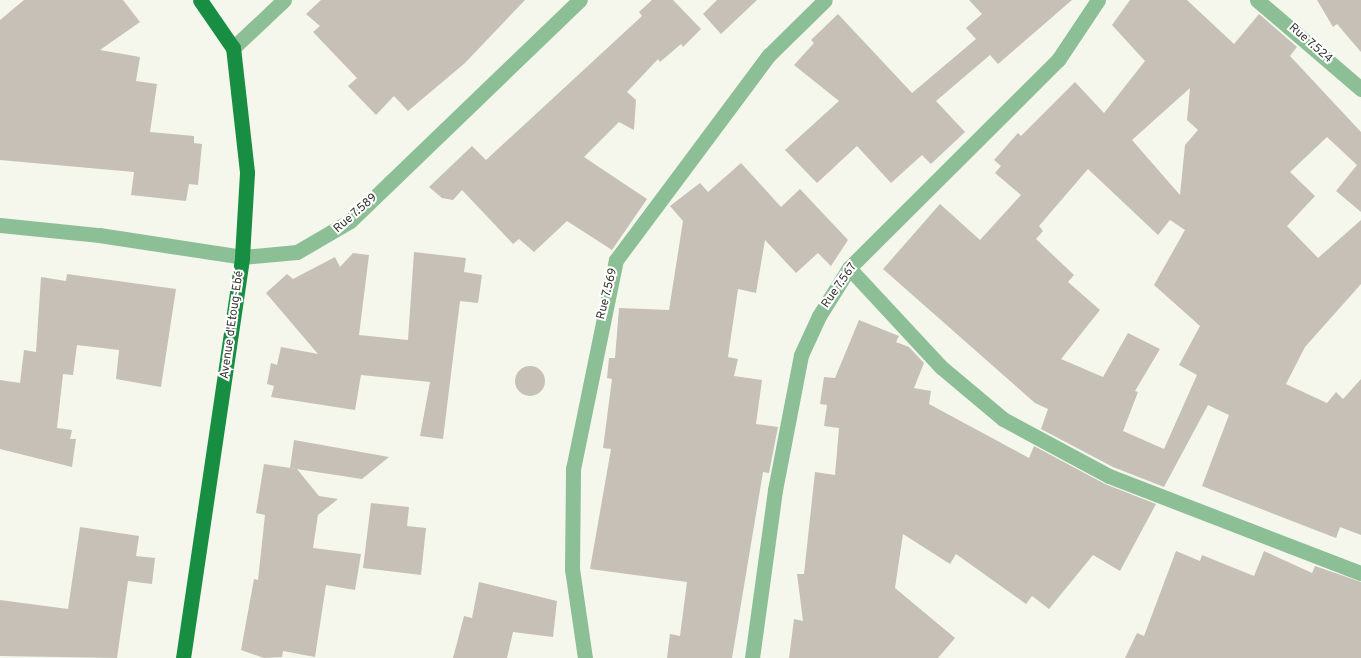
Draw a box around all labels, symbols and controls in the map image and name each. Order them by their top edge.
street label: Rue 7.524 [1285,21,1335,67]
street label: Rue 7.589 [331,191,381,237]
street label: Rue 7.567 [819,261,861,311]
street label: Rue 7.569 [595,267,621,321]
street label: Avenue d'Etoug-Ebé [218,270,248,380]

